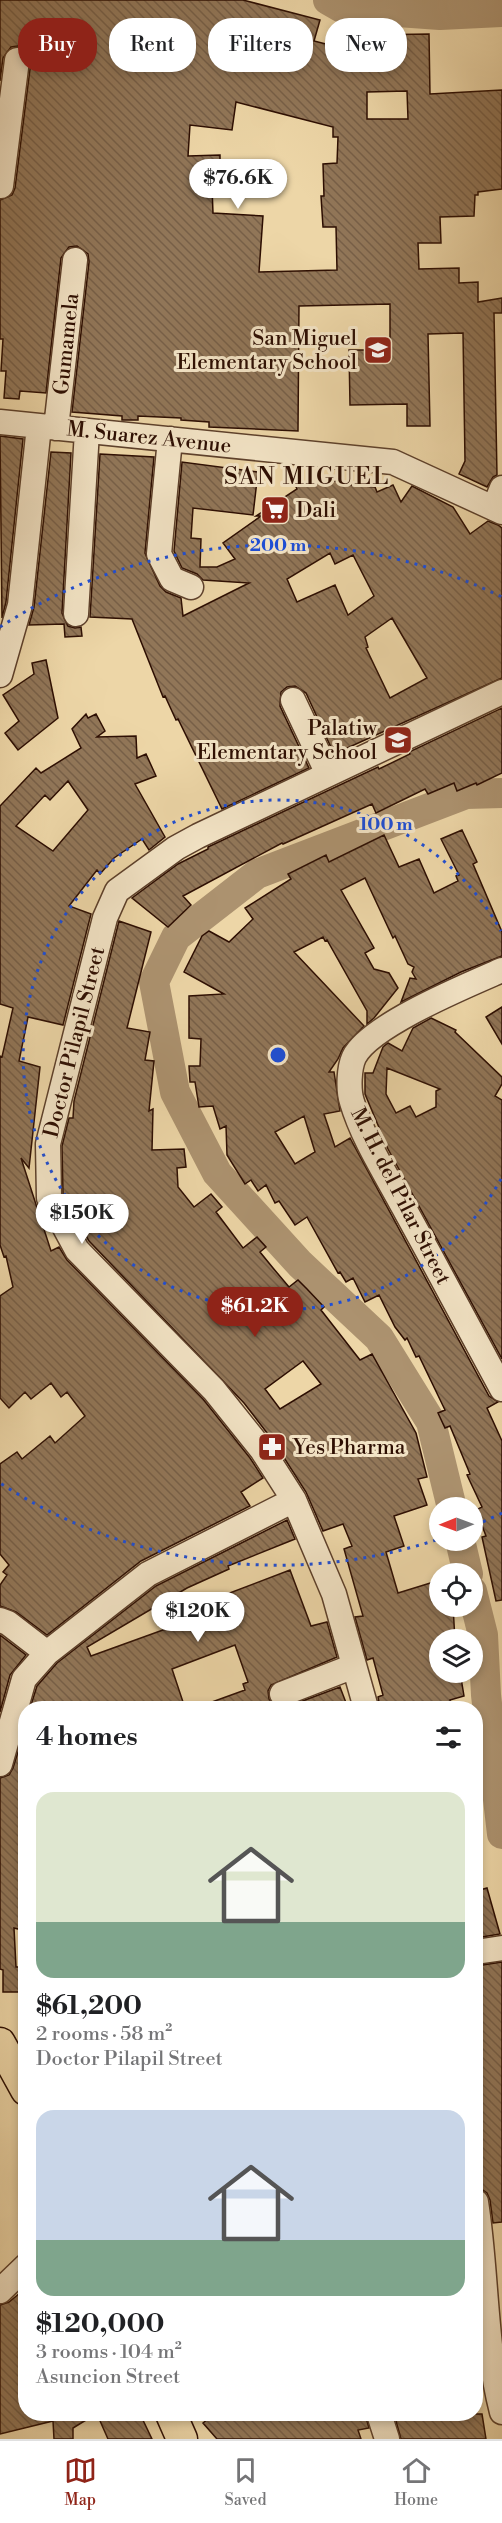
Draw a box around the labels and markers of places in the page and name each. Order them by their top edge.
pin: $76.6K [189,159,287,210]
place label: San Miguel Elementary School [177,326,357,376]
school or university icon: San Miguel Elementary School [362,334,394,366]
supermarket icon: Dali [259,494,291,526]
place label: Dali [296,498,336,524]
place label: Palatiw Elementary School [197,716,378,766]
school or university icon: Palatiw Elementary School [382,724,414,756]
centre of rings [268,1045,288,1065]
pin: $150K [40,1194,124,1245]
pin: $61.2K [206,1287,304,1338]
pharmacy icon: Yes Pharma [256,1431,288,1463]
place label: Yes Pharma [292,1435,406,1461]
pin: $120K [156,1592,240,1643]

